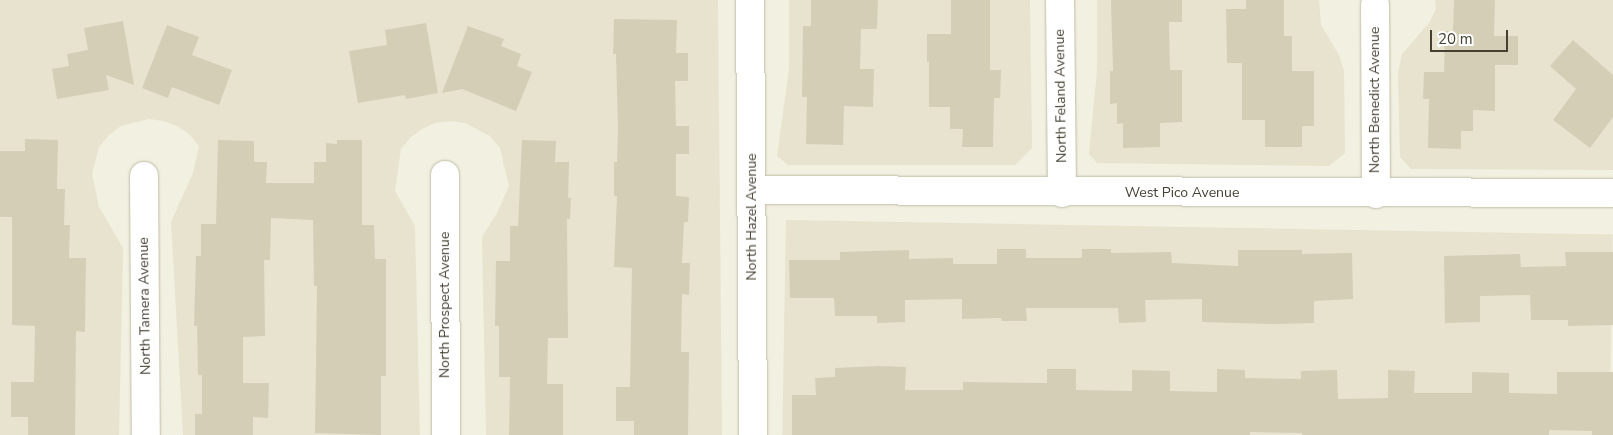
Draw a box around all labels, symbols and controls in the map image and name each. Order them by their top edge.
scale bar [1433,20,1510,52]
street label: North Benedict Avenue [1367,27,1383,173]
street label: North Feland Avenue [1051,29,1071,163]
text: 20 m [1438,29,1473,49]
street label: North Hazel Avenue [744,153,760,281]
street label: West Pico Avenue [1125,185,1239,201]
street label: North Prospect Avenue [437,232,453,378]
street label: North Tamera Avenue [135,237,155,375]

